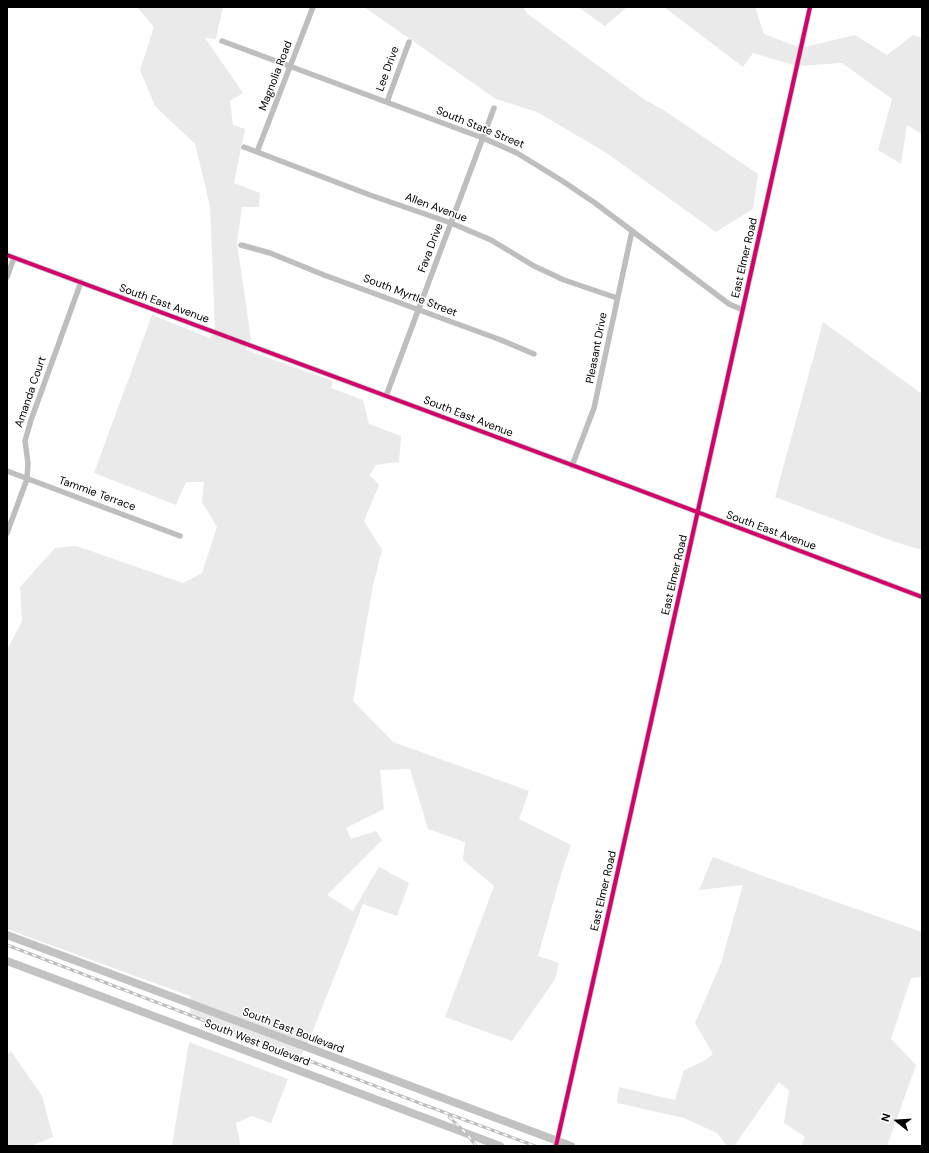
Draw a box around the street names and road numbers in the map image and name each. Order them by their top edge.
street label: Magnolia Road [257,39,295,113]
street label: Lee Drive [374,45,402,93]
street label: South State Street [434,104,526,152]
street label: Allen Avenue [403,191,469,225]
street label: East Elmer Road [729,217,761,299]
street label: Fava Drive [416,221,446,275]
street label: South Myrtle Street [361,272,459,320]
street label: South East Avenue [117,282,211,326]
street label: Pleasant Drive [584,311,610,385]
street label: Amanda Court [13,355,49,429]
street label: South East Avenue [421,394,515,440]
street label: Tammie Terrace [57,474,137,514]
street label: South East Avenue [724,509,818,553]
street label: East Elmer Road [659,534,691,616]
street label: East Elmer Road [588,850,620,932]
street label: South East Boulevard [240,1006,346,1056]
street label: South West Boulevard [202,1017,312,1069]

